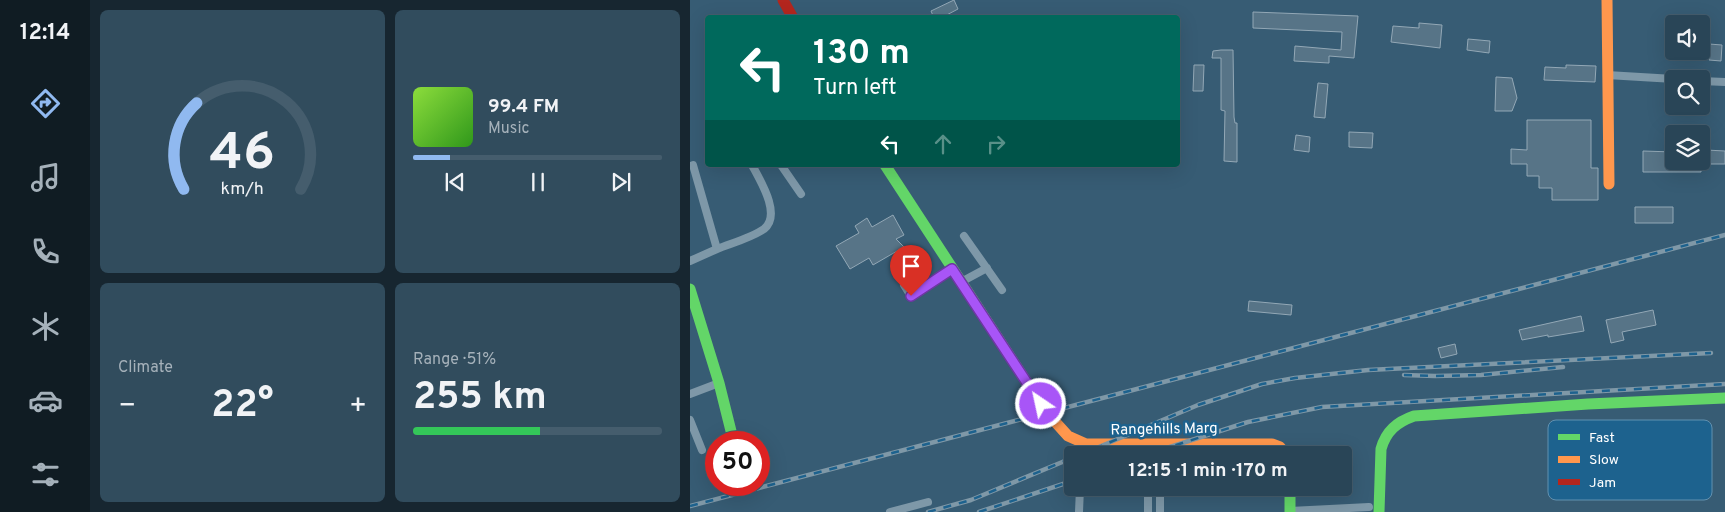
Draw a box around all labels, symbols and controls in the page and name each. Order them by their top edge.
map controls [1665,15,1710,170]
button: sound [1665,15,1710,60]
text: 12:14 [20,20,70,47]
text: 130 m [813,32,910,76]
icon: left [730,35,795,100]
button: search [1665,70,1710,115]
text: Turn left [813,75,896,102]
icon: directions [28,86,63,121]
text: 99.4 FM [488,95,559,119]
text: Music [488,119,529,139]
text: 46 [210,122,275,188]
button: layers [1665,125,1710,170]
icon: left [876,130,904,158]
icon: ahead [929,130,957,158]
icon: right [982,130,1010,158]
icon: music [28,160,63,195]
icon: previous [441,168,469,196]
icon: pause [524,168,552,196]
icon: next [607,168,635,196]
text: km/h [221,178,264,201]
icon: phone [28,234,63,269]
pin [890,245,932,296]
icon: arrive [897,252,925,280]
icon: climate [28,309,63,344]
text: Range · 51% [413,350,496,370]
text: Climate [118,358,173,378]
text: 255 km [413,374,547,423]
position arrow [1014,377,1066,429]
text: 22° [211,382,274,431]
icon: car [28,383,63,418]
text: − [118,389,136,425]
text: + [349,389,367,425]
street label: Rangehills Marg [1110,420,1218,440]
legend [1548,420,1712,500]
text: Fast [1589,430,1615,447]
speed limit sign: 50 [705,431,770,496]
text: Slow [1589,452,1619,469]
icon: filters [28,457,63,492]
text: 12:15 · 1 min · 170 m [1128,459,1288,483]
text: Jam [1589,475,1616,492]

